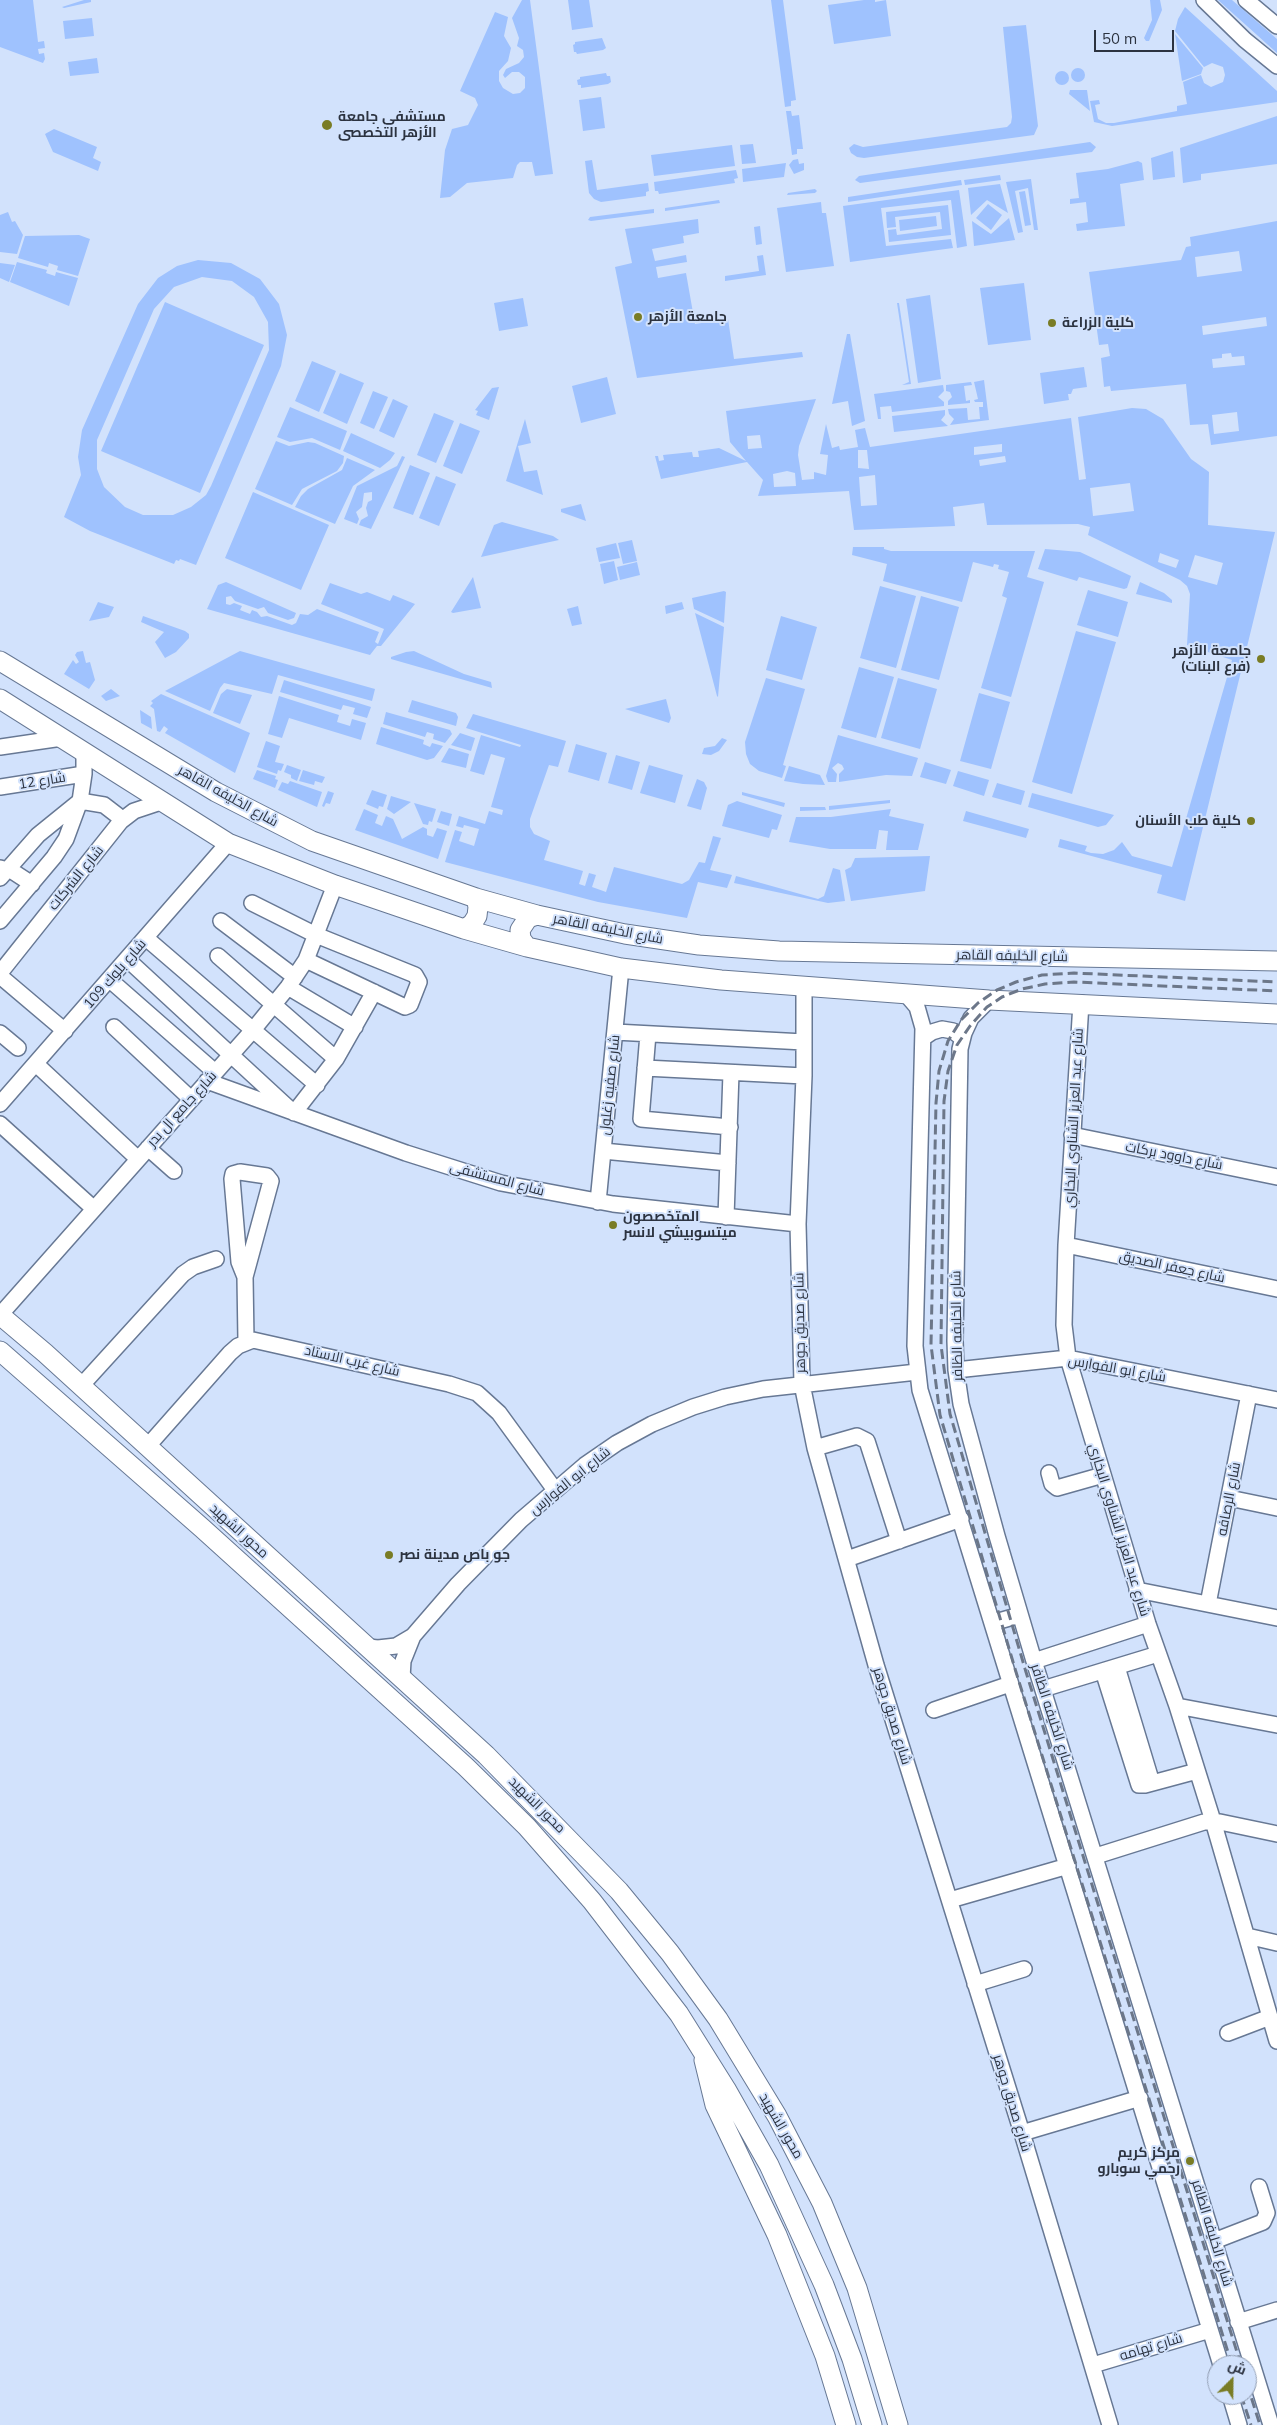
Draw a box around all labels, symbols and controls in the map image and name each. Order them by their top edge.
scale bar [1097,20,1177,52]
text: 50 m [1102,29,1137,48]
place label: مستشفى جامعة الأزهر التخصصى [338,109,446,142]
marker: مستشفى جامعة الأزهر التخصصى [320,118,334,132]
place label: جامعة الأزهر [648,309,727,325]
marker: جامعة الأزهر [632,311,644,323]
place label: كلية الزراعة [1062,315,1134,331]
marker: كلية الزراعة [1046,317,1058,329]
place label: جامعة الأزهر (فرع البنات) [1172,643,1251,676]
marker: جامعة الأزهر (فرع البنات) [1255,653,1267,665]
street label: شارع الخليفه القاهر [175,762,281,830]
street label: شارع 12 [17,769,67,793]
place label: كلية طب الأسنان [1135,813,1241,829]
marker: كلية طب الأسنان [1245,815,1257,827]
street label: شارع الشركات [45,842,107,914]
street label: شارع الخليفه القاهر [551,910,665,948]
street label: شارع بلوك 109 [80,936,150,1012]
street label: شارع الخليفه القاهر [956,947,1068,965]
street label: شارع عبد العزيز الشناوي البخاري [1061,1028,1087,1208]
street label: شارع صفيه زغلول [596,1034,624,1136]
street label: شارع جامع ال بدر [144,1068,220,1150]
street label: شارع داوود بركات [1124,1138,1224,1174]
street label: شارع المستشفى [448,1158,546,1200]
place label: المتخصصون ميتسوبيشي لانسر [623,1209,737,1242]
marker: المتخصصون ميتسوبيشي لانسر [607,1219,619,1231]
street label: شارع جعفر الصديق [1118,1248,1226,1286]
street label: شارع الخليفه الظافر [948,1270,966,1382]
street label: شارع صديق جوهر [791,1272,809,1374]
street label: شارع غرب الاستاد [303,1342,401,1380]
street label: شارع ابو الفوارس [1067,1352,1167,1386]
street label: شارع عبد العزيز الشناوي البخاري [1085,1441,1153,1619]
street label: شارع ابو الفوارس [526,1443,614,1519]
street label: شارع الرصافه [1214,1461,1244,1537]
street label: محور الشهيد [206,1500,272,1562]
place label: جو باص مدينة نصر [399,1547,510,1563]
marker: جو باص مدينة نصر [383,1549,395,1561]
street label: شارع الخليفه الظافر [1027,1662,1077,1772]
street label: شارع صديق جوهر [869,1665,915,1767]
street label: محور الشهيد [505,1773,569,1837]
street label: شارع صديق جوهر [989,2052,1035,2154]
street label: محور الشهيد [755,2090,807,2162]
place label: مركز كريم رحمي سوبارو [1098,2145,1180,2178]
marker: مركز كريم رحمي سوبارو [1184,2155,1196,2167]
street label: شارع الخليفه الظافر [1188,2178,1236,2288]
street label: شارع تهامه [1117,2329,1185,2365]
north arrow [1207,2355,1257,2405]
text: ش [1226,2355,1249,2379]

